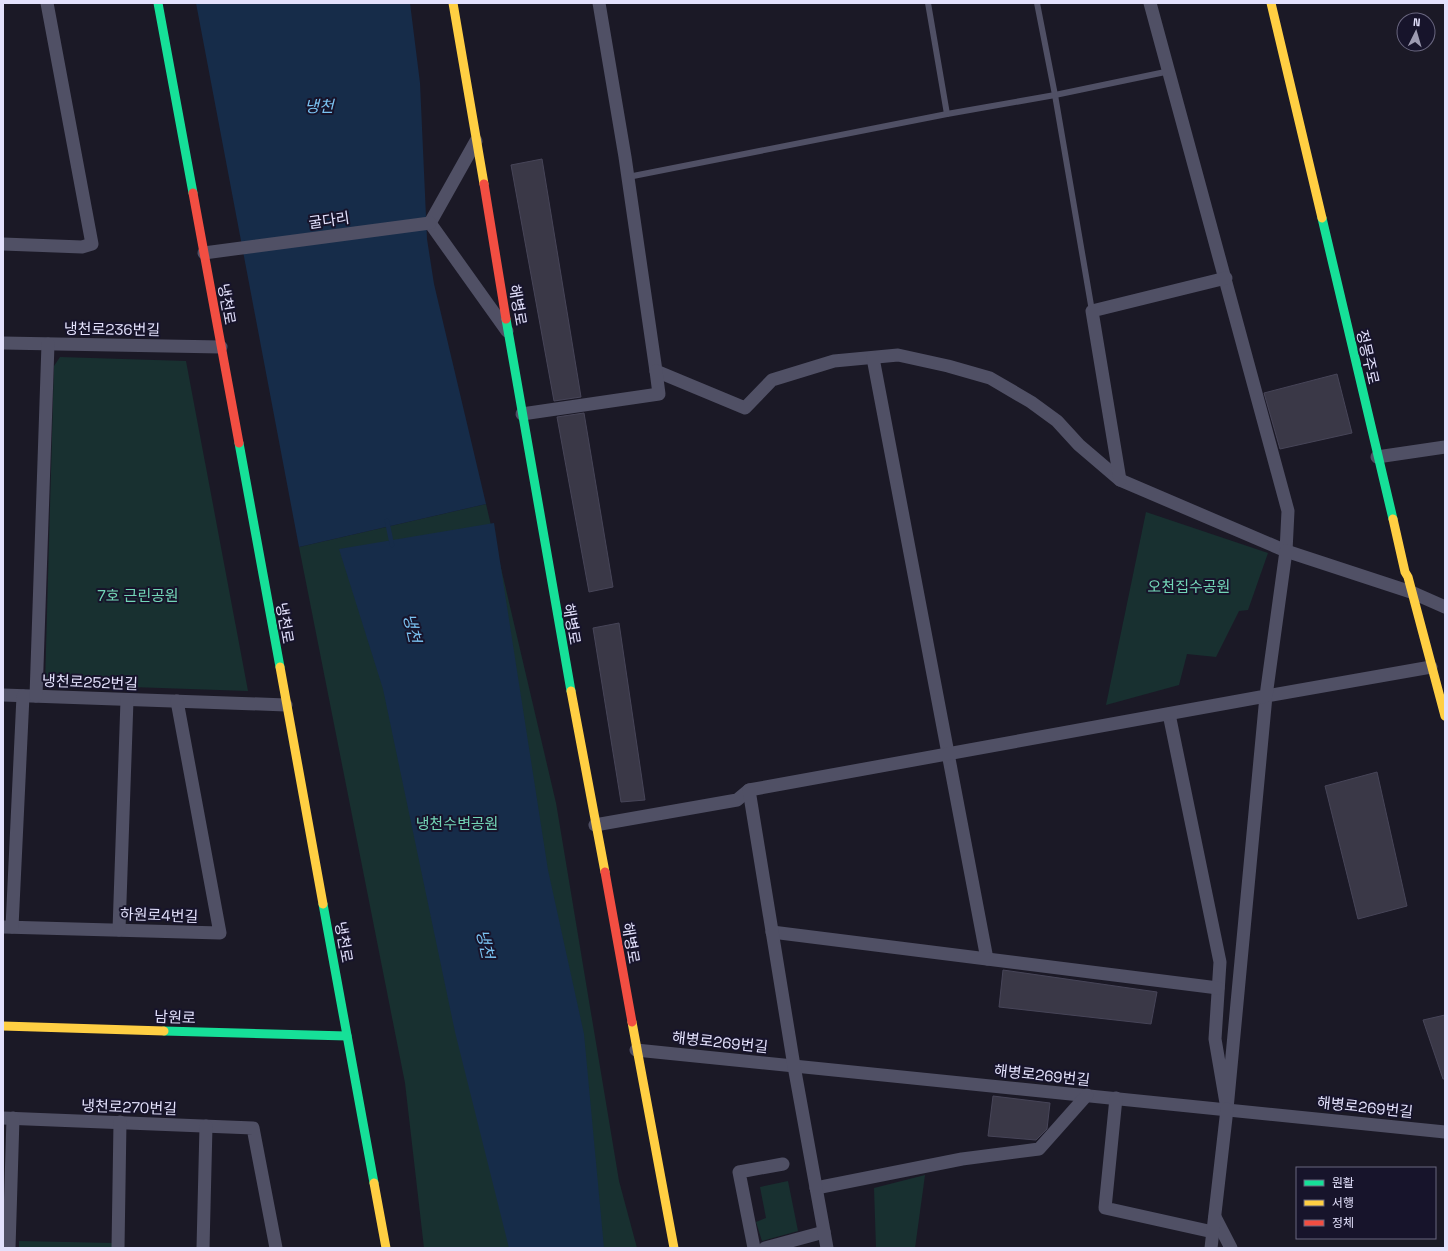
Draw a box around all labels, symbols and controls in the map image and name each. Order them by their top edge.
north arrow [1396,12,1436,52]
text: N [1413,15,1421,29]
water label: 냉천 [304,96,336,117]
street label: 굴다리 [307,208,351,232]
street label: 냉천로 [214,282,240,326]
street label: 해병로 [505,283,531,327]
street label: 냉천로236번길 [64,319,160,339]
street label: 정몽주로 [1353,328,1383,386]
park label: 오천집수공원 [1148,577,1230,596]
park label: 7호 근린공원 [97,586,179,605]
street label: 냉천로 [272,601,298,645]
street label: 해병로 [559,602,585,646]
water label: 냉천 [398,611,426,647]
street label: 냉천로252번길 [42,671,138,693]
park label: 냉천수변공원 [416,814,498,833]
street label: 하원로4번길 [119,904,199,926]
street label: 냉천로 [331,920,357,964]
street label: 해병로 [618,921,644,965]
water label: 냉천 [471,927,499,963]
street label: 남원로 [154,1007,196,1027]
street label: 해병로269번길 [671,1028,769,1056]
street label: 해병로269번길 [993,1061,1091,1089]
street label: 해병로269번길 [1316,1093,1414,1121]
street label: 냉천로270번길 [81,1096,177,1118]
legend [1296,1167,1436,1239]
text: 원활 [1332,1175,1354,1191]
text: 서행 [1332,1195,1354,1211]
text: 정체 [1332,1215,1354,1231]

